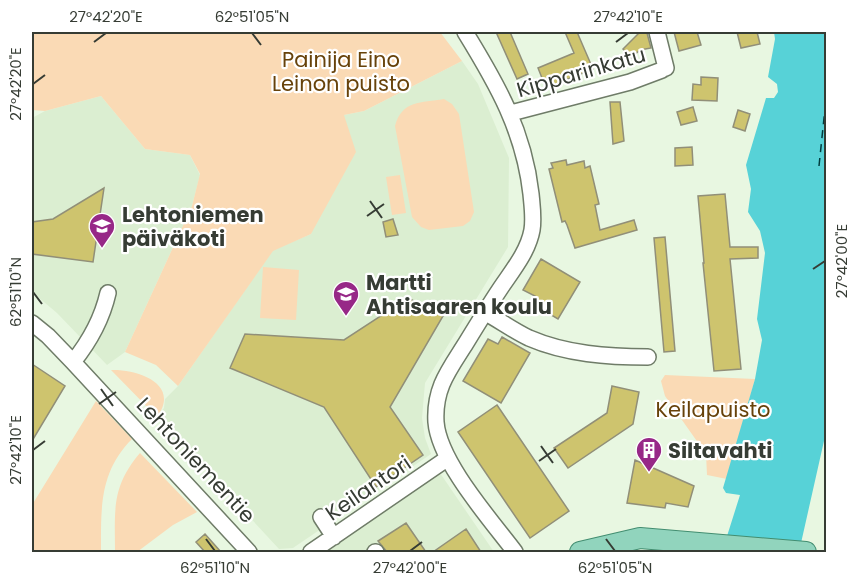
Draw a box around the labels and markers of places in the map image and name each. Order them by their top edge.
place label: Lehtoniemen päiväkoti [122,200,264,253]
school or university icon: Lehtoniemen päiväkoti [87,211,117,249]
place label: Martti Ahtisaaren koulu [366,268,552,321]
school or university icon: Martti Ahtisaaren koulu [331,279,361,317]
building icon: Siltavahti [634,435,664,473]
place label: Siltavahti [668,436,772,465]

